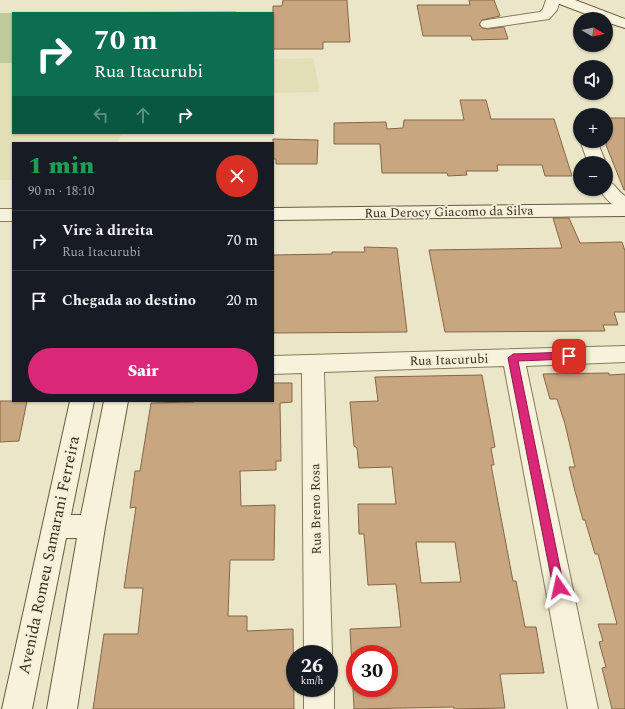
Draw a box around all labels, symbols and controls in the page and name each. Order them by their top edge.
north arrow [573,12,613,52]
map controls [573,12,613,196]
text: 70 m [94,19,158,62]
icon: right [28,28,80,80]
text: Rua Itacurubi [94,58,203,85]
button: sound [573,60,613,100]
icon: left [90,104,112,126]
icon: ahead [132,104,154,126]
icon: right [174,104,196,126]
button: + [573,108,613,148]
text: 1 min [28,148,94,184]
button: close [216,155,258,197]
button: − [573,156,613,196]
text: 90 m · 18:10 [28,181,94,201]
street label: Rua Derocy Giacomo da Silva [364,201,534,223]
text: Vire à direita [62,219,153,242]
text: 70 m [226,229,258,252]
icon: right [28,230,50,252]
text: Rua Itacurubi [62,242,141,262]
text: Chegada ao destino [62,289,196,312]
text: 20 m [226,289,258,312]
icon: arrive [28,290,50,312]
pin [552,339,586,373]
icon: arrive [558,345,580,367]
button: Sair [28,348,258,394]
street label: Rua Itacurubi [409,349,489,371]
street label: Avenida Romeu Samarani Ferreira [12,433,86,676]
street label: Rua Breno Rosa [305,463,327,555]
position arrow [538,566,580,608]
speed limit sign: 30 [346,645,398,697]
text: 26 [301,651,323,681]
text: km/h [301,673,323,689]

